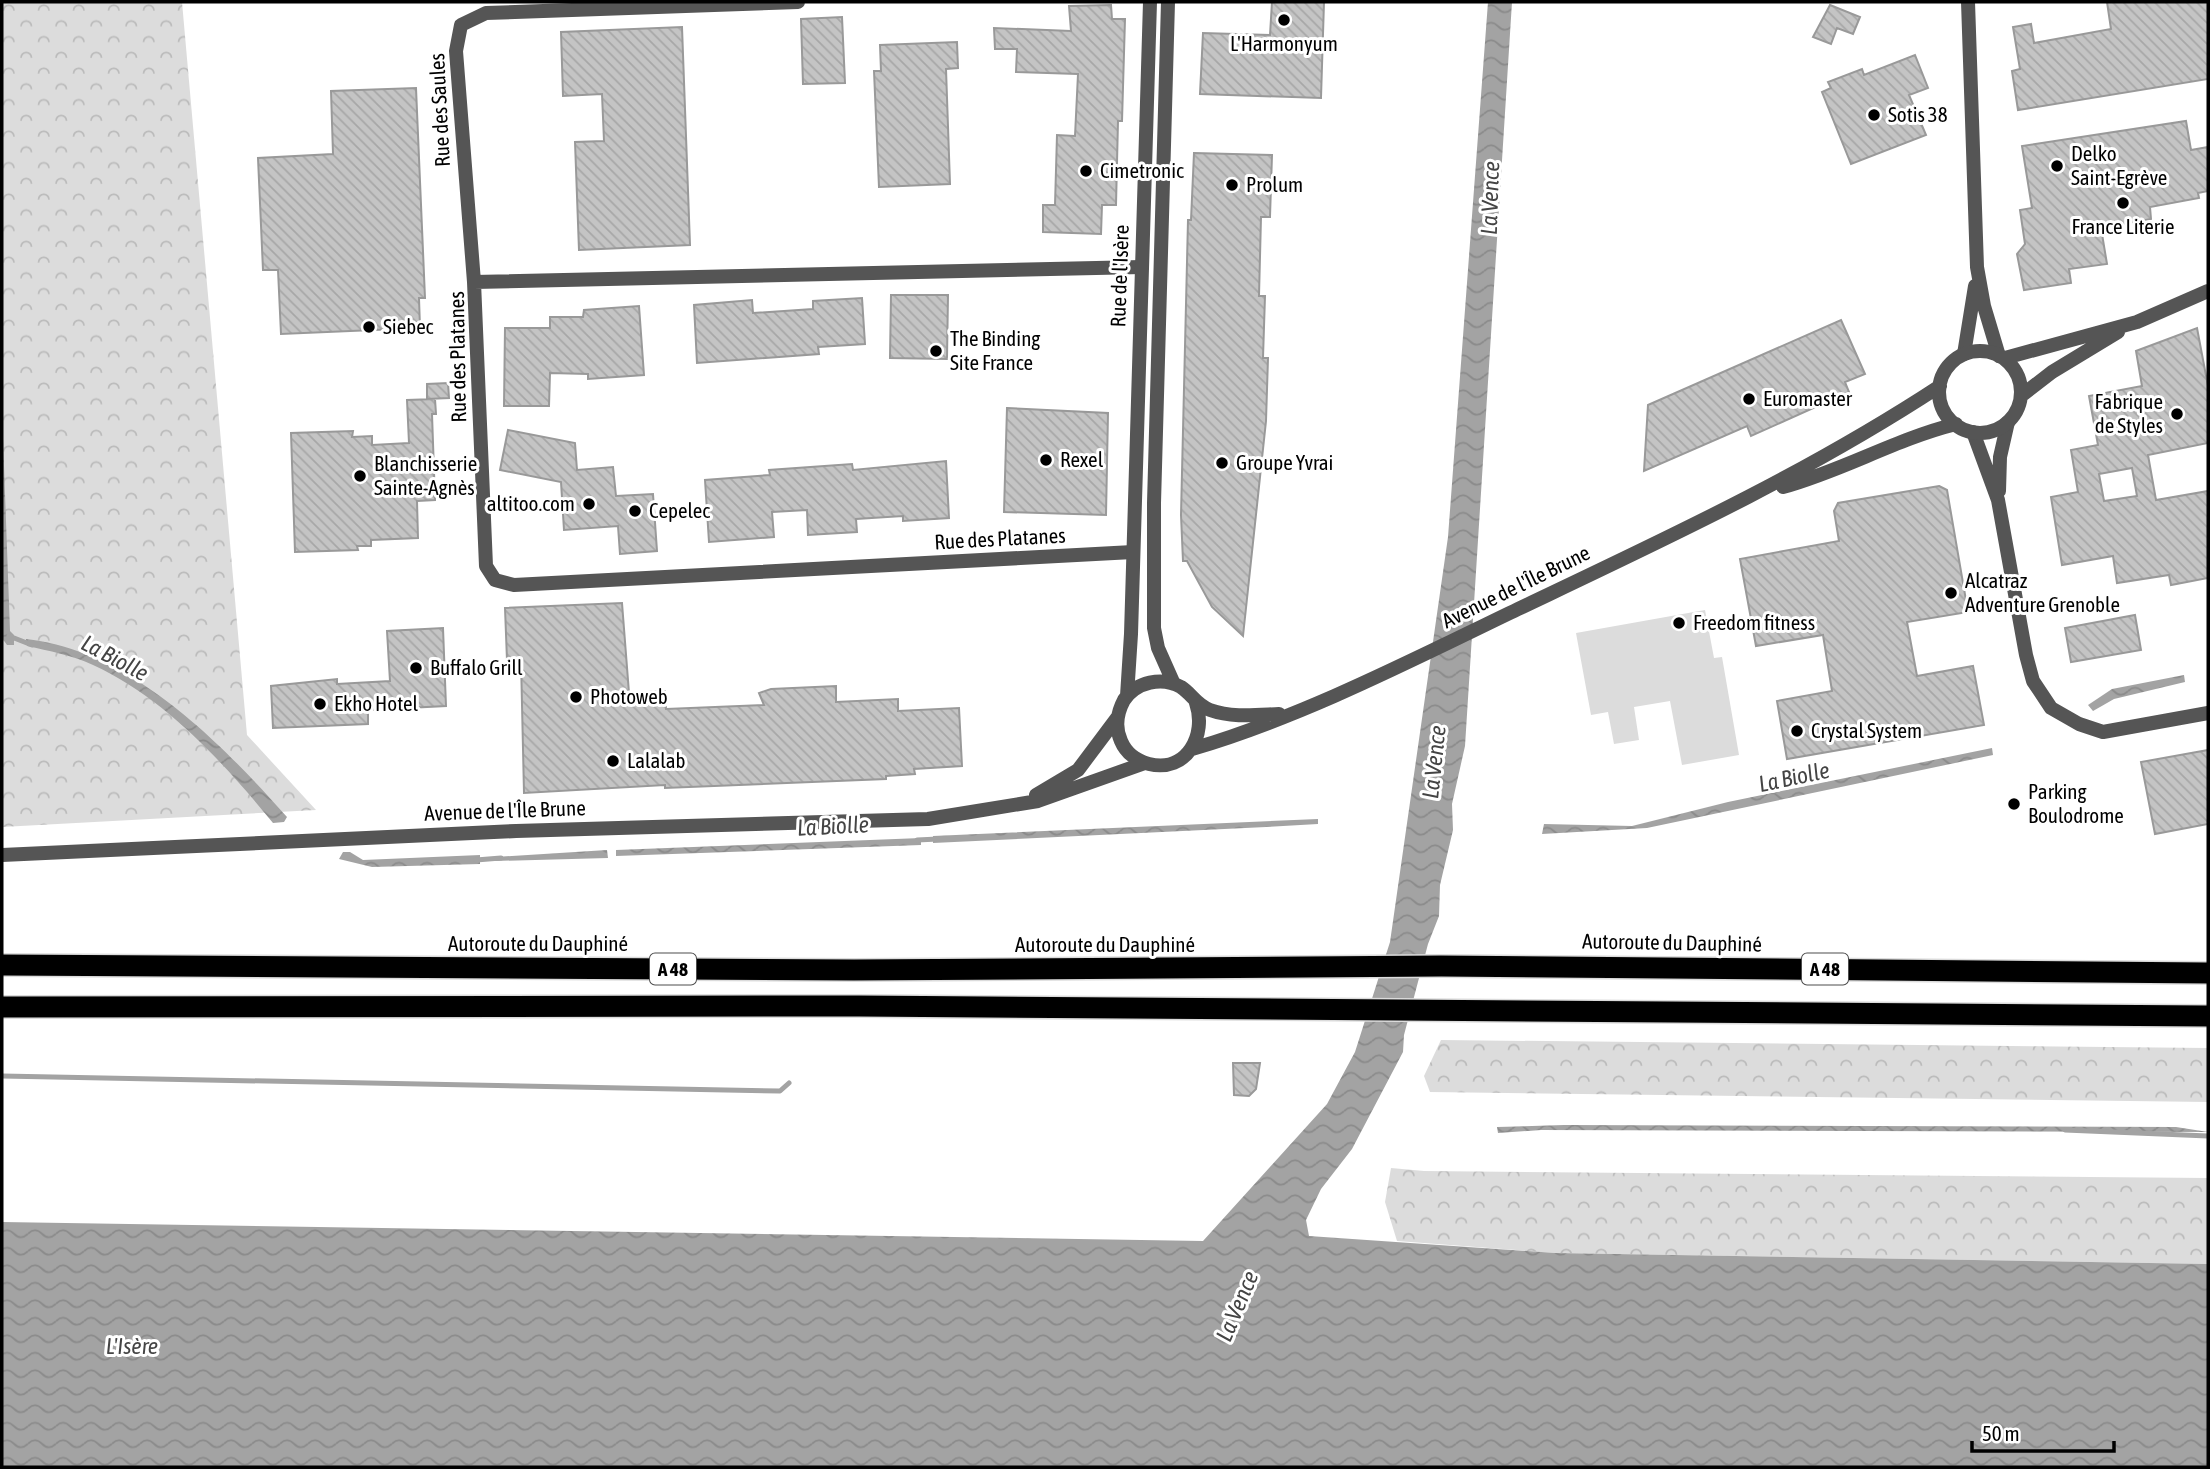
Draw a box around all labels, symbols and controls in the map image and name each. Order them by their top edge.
marker: L'Harmonyum [1276,12,1292,28]
place label: L'Harmonyum [1230,31,1338,55]
street label: Rue des Saules [424,53,454,168]
place label: Sotis 38 [1888,102,1948,126]
marker: Sotis 38 [1866,107,1882,123]
place label: Delko Saint-Egrève [2071,141,2167,189]
place label: Cimetronic [1100,158,1184,182]
marker: Delko Saint-Egrève [2049,158,2065,174]
water label: La Vence [1476,161,1504,235]
marker: Cimetronic [1078,163,1094,179]
place label: Prolum [1246,172,1303,196]
marker: Prolum [1224,177,1240,193]
marker: France Literie [2115,195,2131,211]
place label: France Literie [2072,214,2174,238]
street label: Rue de l'Isère [1105,224,1133,328]
street label: Rue des Platanes [444,291,470,423]
place label: Siebec [383,314,434,338]
marker: Siebec [361,319,377,335]
place label: The Binding Site France [950,326,1040,374]
marker: The Binding Site France [928,343,944,359]
place label: Euromaster [1763,386,1853,410]
place label: Fabrique de Styles [2095,389,2163,437]
marker: Euromaster [1741,391,1757,407]
marker: Fabrique de Styles [2169,406,2185,422]
place label: Rexel [1060,447,1104,471]
place label: Groupe Yvrai [1236,450,1333,474]
place label: Blanchisserie Sainte-Agnès [374,451,477,499]
marker: Rexel [1038,452,1054,468]
marker: Groupe Yvrai [1214,455,1230,471]
marker: Blanchisserie Sainte-Agnès [352,468,368,484]
place label: altitoo.com [487,491,575,515]
marker: altitoo.com [581,496,597,512]
place label: Cepelec [649,498,710,522]
marker: Cepelec [627,503,643,519]
street label: Rue des Platanes [934,523,1066,553]
street label: Avenue de l'Île Brune [1438,540,1593,632]
place label: Alcatraz Adventure Grenoble [1965,568,2120,616]
marker: Alcatraz Adventure Grenoble [1943,585,1959,601]
place label: Freedom fitness [1693,610,1815,634]
marker: Freedom fitness [1671,615,1687,631]
water label: La Biolle [77,630,153,686]
place label: Buffalo Grill [430,655,523,679]
marker: Buffalo Grill [408,660,424,676]
place label: Photoweb [590,684,668,708]
marker: Photoweb [568,689,584,705]
place label: Ekho Hotel [334,691,419,715]
marker: Ekho Hotel [312,696,328,712]
place label: Crystal System [1811,718,1922,742]
marker: Crystal System [1789,723,1805,739]
water label: La Vence [1417,724,1451,800]
place label: Lalalab [627,748,686,772]
marker: Lalalab [605,753,621,769]
water label: La Biolle [1756,757,1832,797]
place label: Parking Boulodrome [2028,779,2124,827]
street label: Avenue de l'Île Brune [424,795,586,825]
marker: Parking Boulodrome [2006,796,2022,812]
water label: La Biolle [796,811,870,841]
street label: Autoroute du Dauphiné [1582,928,1762,956]
street label: Autoroute du Dauphiné [448,931,628,955]
street label: Autoroute du Dauphiné [1015,932,1195,956]
road number: A 48 [650,953,696,984]
road number: A 48 [1802,953,1848,984]
water label: La Vence [1211,1267,1263,1345]
water label: L'Isère [106,1333,158,1359]
scale bar [1972,1410,2114,1454]
text: 50 m [1982,1421,2020,1445]

